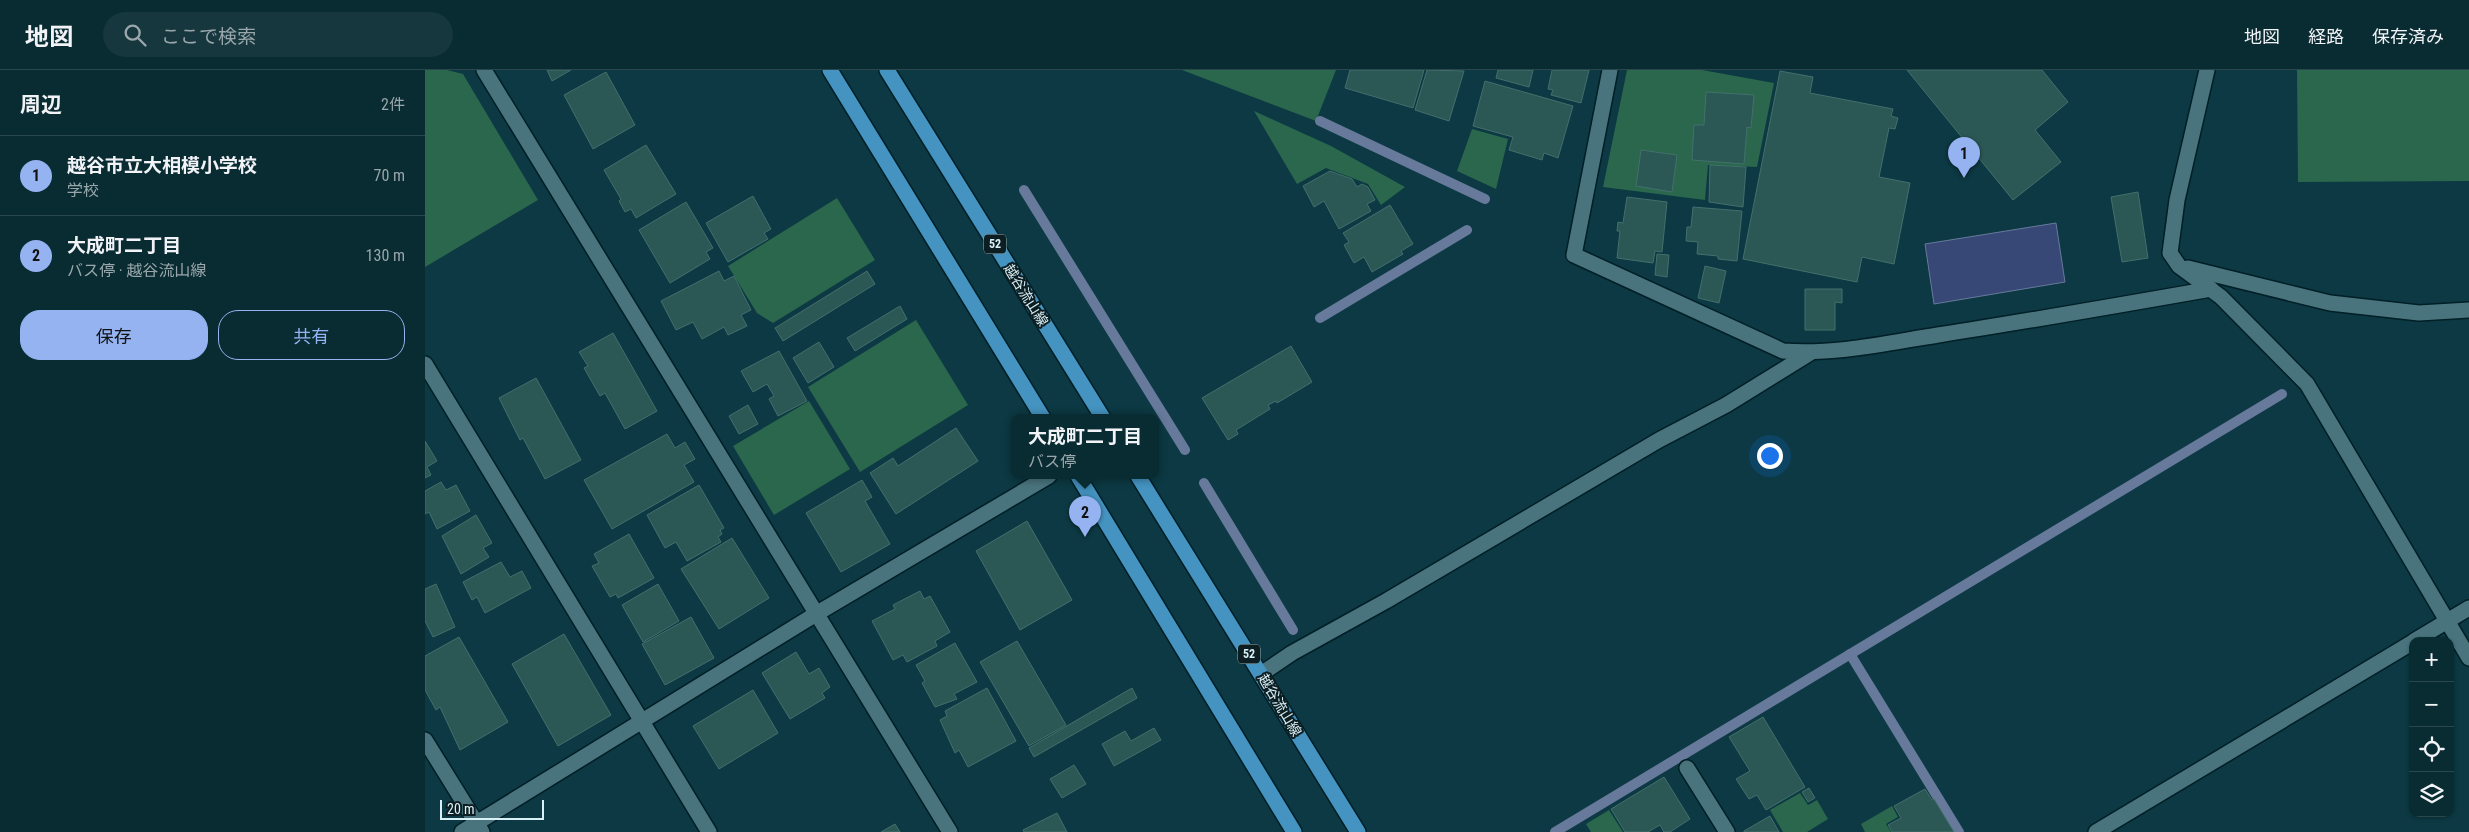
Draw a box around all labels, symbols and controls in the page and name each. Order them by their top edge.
search box [103,12,453,57]
icon: search [121,21,149,49]
text: 地図 [25,23,73,51]
text: ここで検索 [161,25,256,48]
text: 地図 [2244,26,2280,47]
text: 経路 [2308,26,2344,47]
text: 保存済み [2372,26,2444,47]
text: 周辺 [20,93,62,117]
text: 2件 [381,95,405,114]
pin: 1 [1948,137,1980,178]
text: 越谷市立大相模小学校 [67,154,257,177]
text: 1 [32,166,40,185]
text: 70 m [373,166,405,185]
text: 学校 [67,181,99,200]
text: 大成町二丁目 [67,234,181,257]
road number: 52 [984,234,1006,253]
text: 2 [32,246,40,265]
text: 130 m [366,246,405,265]
text: バス停 · 越谷流山線 [67,261,206,280]
street label: 越谷流山線 [1001,261,1051,329]
button: 保存 [20,310,208,360]
button: 共有 [218,310,405,360]
popup [1011,414,1159,479]
text: 大成町二丁目 [1028,425,1142,448]
your location [1757,443,1783,469]
text: バス停 [1028,452,1076,471]
pin: 2 [1069,496,1101,537]
map controls [2409,637,2454,817]
button: + [2409,637,2454,682]
road number: 52 [1238,644,1260,664]
street label: 越谷流山線 [1255,671,1305,739]
button: − [2409,682,2454,727]
button: locate [2409,727,2454,772]
button: layers [2409,772,2454,817]
scale bar [440,797,544,820]
text: 20 m [447,801,475,817]

